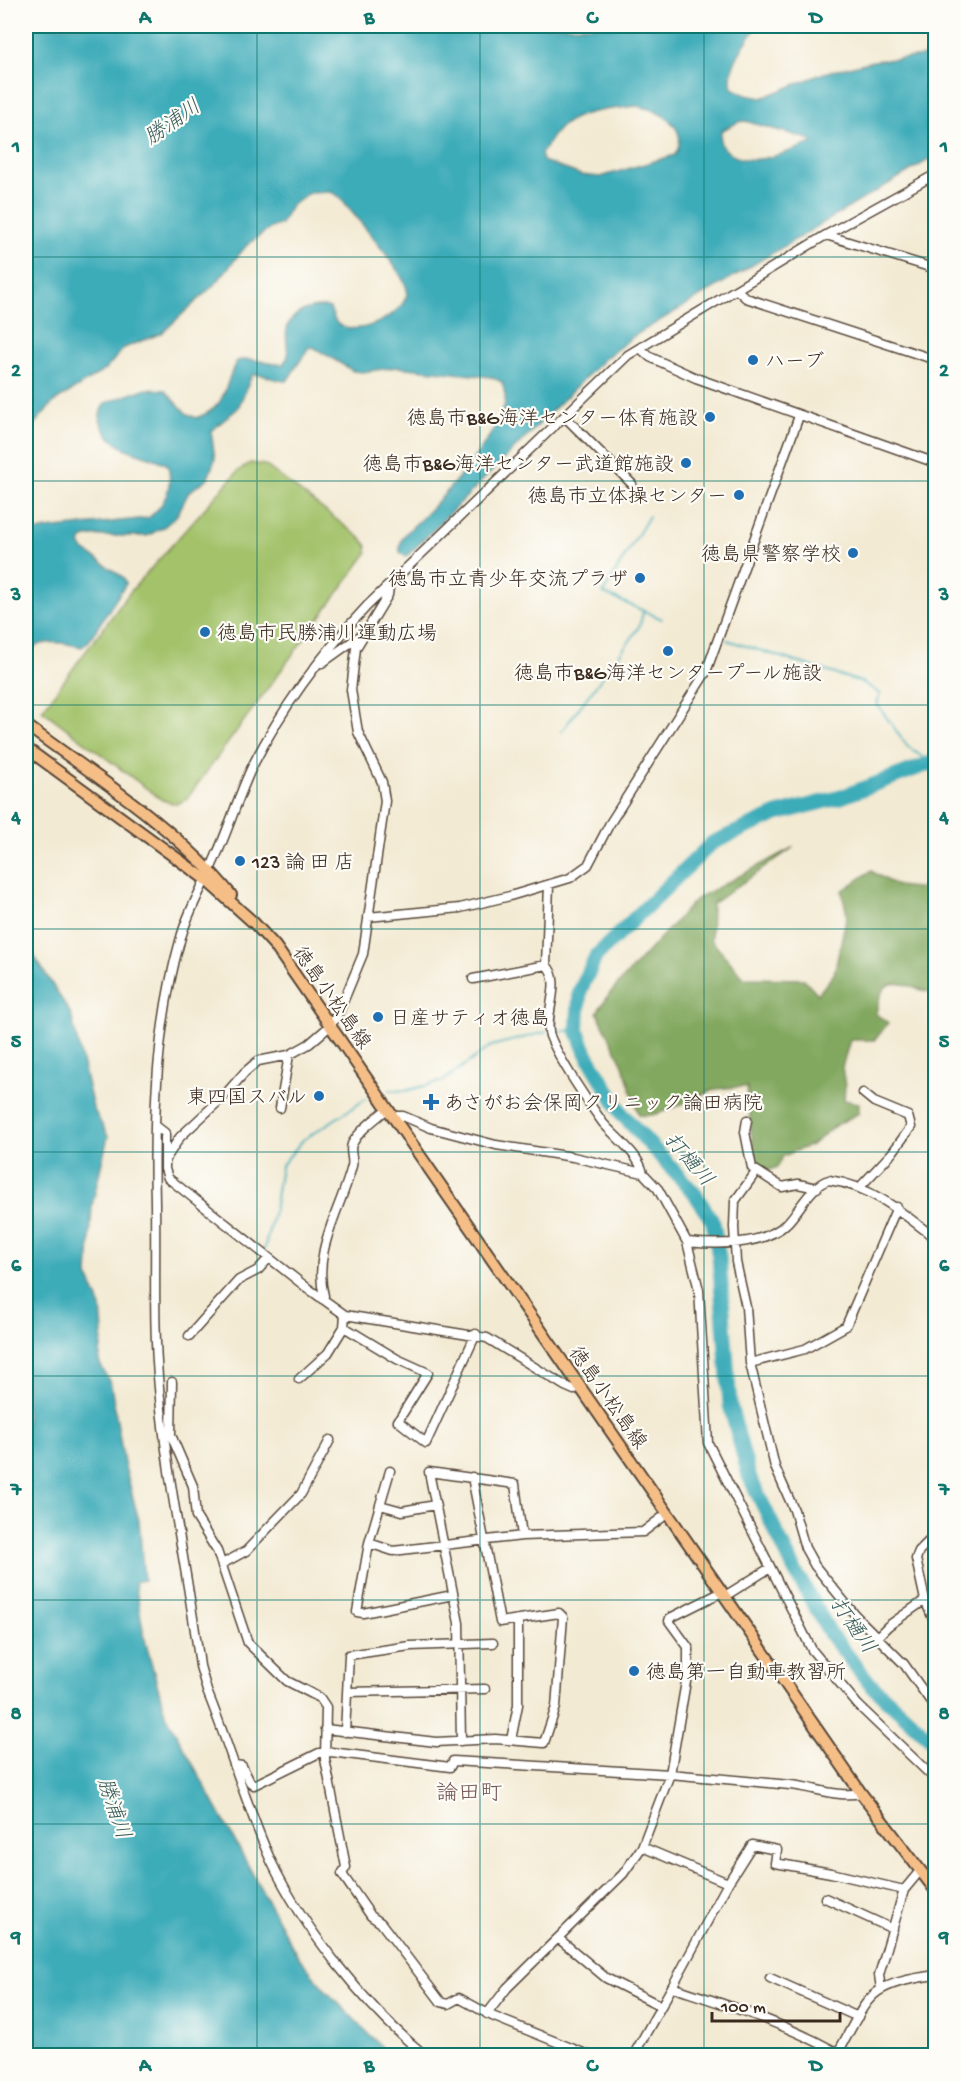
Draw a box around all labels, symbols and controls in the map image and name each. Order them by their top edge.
text: A [138,8,153,31]
text: B [363,8,375,31]
text: C [586,8,600,31]
text: D [807,8,823,31]
water label: 勝浦川 [140,94,207,152]
text: 1 [11,137,20,160]
text: 1 [939,137,948,160]
place label: ハーブ [765,351,824,375]
marker: ハーブ [746,353,760,367]
text: 2 [11,361,21,384]
text: 2 [939,361,949,384]
place label: 徳島市B&G海洋センター体育施設 [407,407,698,432]
marker: 徳島市B&G海洋センター体育施設 [703,410,717,424]
place label: 徳島市B&G海洋センター武道館施設 [363,453,674,478]
marker: 徳島市B&G海洋センター武道館施設 [679,456,693,470]
place label: 徳島市立体操センター [528,485,727,510]
marker: 徳島市立体操センター [732,488,746,502]
place label: 徳島県警察学校 [701,543,841,568]
marker: 徳島県警察学校 [846,546,860,560]
place label: 徳島市立青少年交流プラザ [388,568,628,593]
marker: 徳島市立青少年交流プラザ [633,571,647,585]
text: 3 [10,585,21,608]
text: 3 [938,585,949,608]
place label: 徳島市民勝浦川運動広場 [217,622,437,647]
marker: 徳島市民勝浦川運動広場 [198,625,212,639]
marker: 徳島市B&G海洋センタープール施設 [661,644,675,658]
place label: 徳島市B&G海洋センタープール施設 [514,662,822,687]
text: 4 [10,808,21,831]
text: 4 [938,808,949,831]
place label: 123 論 田 店 [251,851,354,876]
marker: 123 論 田 店 [233,854,247,868]
street label: 徳島小松島線 [286,942,376,1055]
place label: 日産サティオ徳島 [390,1007,550,1032]
marker: 日産サティオ徳島 [371,1010,385,1024]
text: 5 [11,1032,22,1055]
text: 5 [939,1032,950,1055]
place label: 東四国スバル [187,1086,307,1111]
marker: 東四国スバル [312,1089,326,1103]
place label: あさがお会保岡クリニック論田病院 [444,1092,763,1117]
marker: あさがお会保岡クリニック論田病院 [422,1093,440,1111]
water label: 打樋川 [657,1129,718,1193]
text: 6 [11,1256,22,1279]
text: 6 [939,1256,950,1279]
street label: 徳島小松島線 [562,1342,652,1455]
text: 7 [10,1480,23,1503]
text: 7 [938,1480,951,1503]
water label: 打樋川 [823,1593,880,1660]
place label: 徳島第一自動車教習所 [646,1661,846,1686]
marker: 徳島第一自動車教習所 [627,1664,641,1678]
text: 8 [11,1704,22,1727]
text: 8 [939,1704,950,1727]
water label: 勝浦川 [90,1775,136,1843]
district label: 論田町 [436,1781,502,1808]
text: 9 [10,1928,21,1951]
text: 9 [938,1928,949,1951]
scale bar [712,1985,840,2023]
text: 100 m [720,1998,766,2019]
text: A [138,2056,153,2079]
text: B [363,2056,375,2079]
text: C [586,2056,600,2079]
text: D [807,2056,823,2079]

